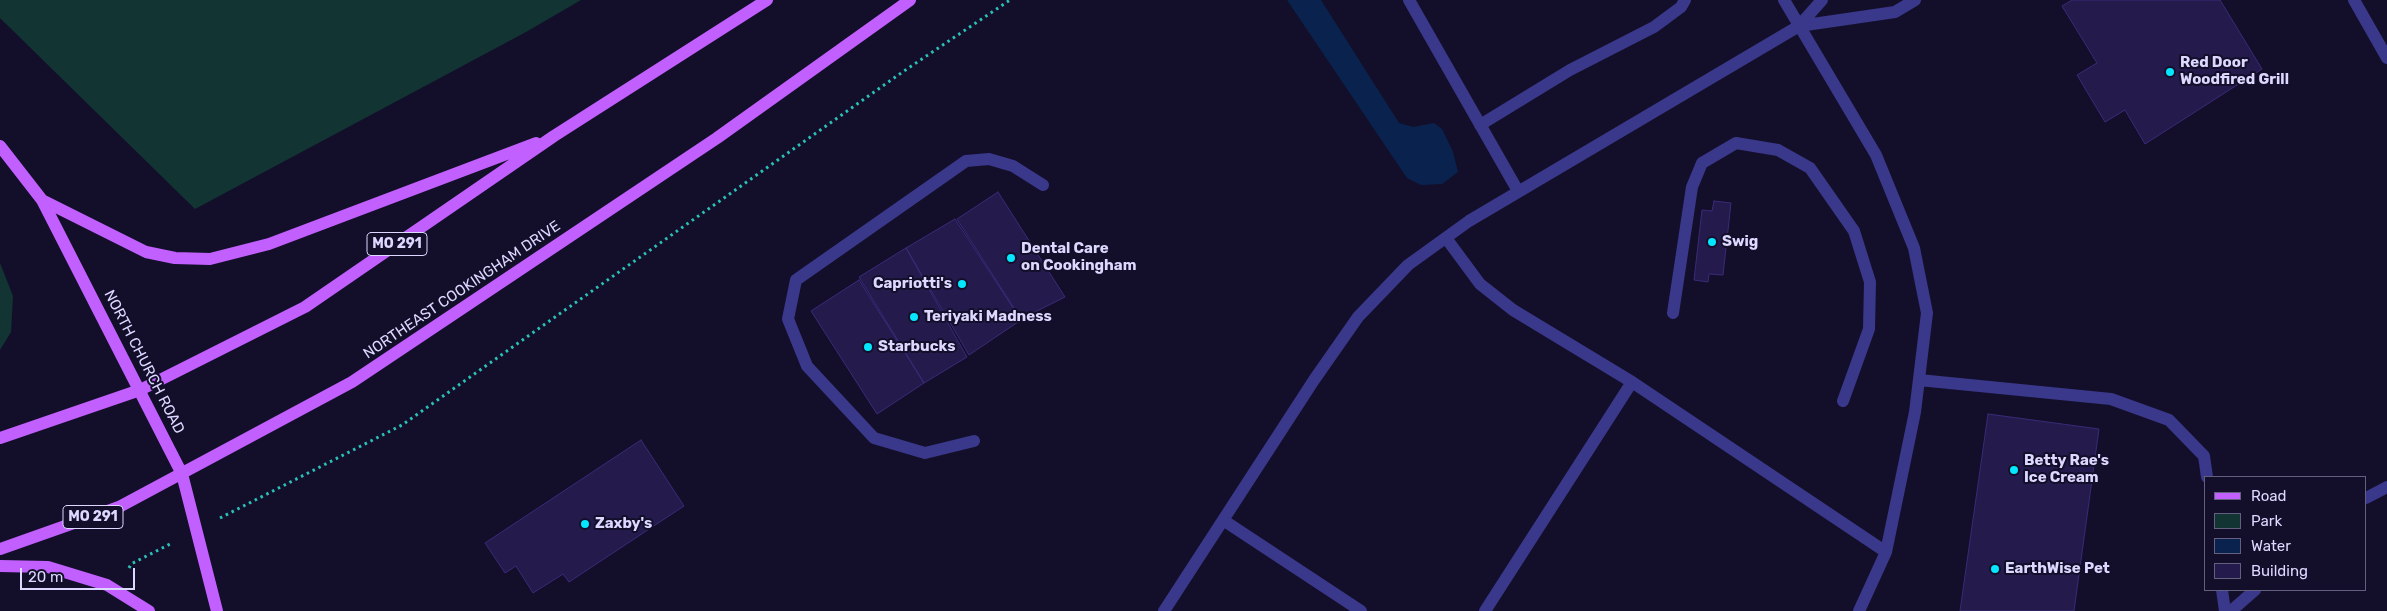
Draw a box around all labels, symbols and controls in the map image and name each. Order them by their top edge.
place label: Red Door Woodfired Grill [2180,54,2289,89]
marker: Red Door Woodfired Grill [2164,66,2176,78]
street label: NORTHEAST COOKINGHAM DRIVE [360,217,564,363]
road number: MO 291 [367,232,427,255]
place label: Swig [1722,233,1758,251]
marker: Swig [1706,236,1718,248]
place label: Dental Care on Cookingham [1021,240,1136,275]
marker: Dental Care on Cookingham [1005,252,1017,264]
place label: Capriotti's [873,275,952,293]
marker: Capriotti's [956,278,968,290]
street label: NORTH CHURCH ROAD [100,287,188,437]
place label: Teriyaki Madness [924,308,1052,326]
marker: Teriyaki Madness [908,311,920,323]
place label: Starbucks [878,338,955,356]
marker: Starbucks [862,341,874,353]
place label: Betty Rae's Ice Cream [2024,452,2109,487]
marker: Betty Rae's Ice Cream [2008,464,2020,476]
legend [2204,476,2367,591]
text: Road [2251,487,2287,505]
road number: MO 291 [63,506,123,528]
text: Park [2251,512,2282,530]
place label: Zaxby's [595,515,652,533]
marker: Zaxby's [579,518,591,530]
text: Water [2251,537,2291,555]
scale bar [22,558,138,590]
place label: EarthWise Pet [2005,560,2110,578]
text: Building [2251,562,2308,580]
marker: EarthWise Pet [1989,563,2001,575]
text: 20 m [28,568,63,586]

